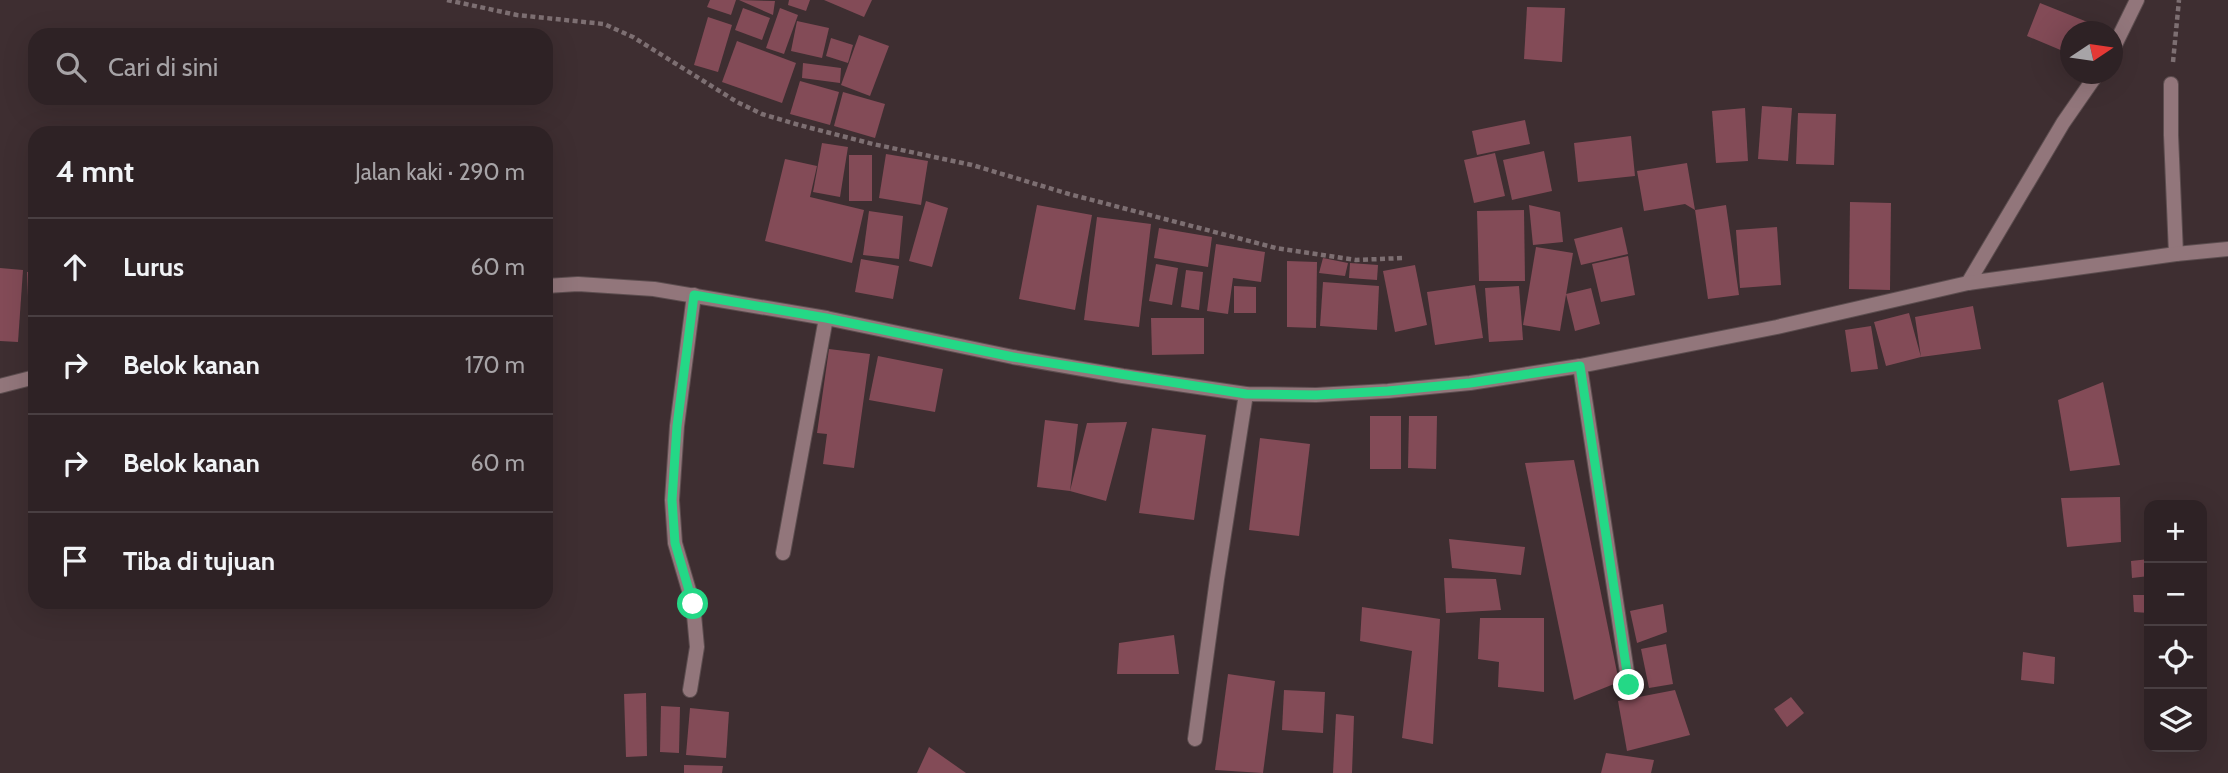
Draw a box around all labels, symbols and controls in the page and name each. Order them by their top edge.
north arrow [2060,21,2123,84]
search box [28,28,553,105]
icon: search [52,48,90,86]
text: Cari di sini [108,51,218,83]
text: 4 mnt [56,153,134,190]
text: Jalan kaki · 290 m [355,158,525,186]
icon: ahead [56,248,94,286]
text: Lurus [123,251,184,283]
text: 60 m [471,253,525,281]
icon: right [56,346,94,384]
text: Belok kanan [123,349,260,381]
text: 170 m [465,351,525,379]
icon: right [56,444,94,482]
text: Belok kanan [123,447,260,479]
text: 60 m [471,449,525,477]
map controls [2144,500,2207,752]
button: + [2144,500,2207,563]
icon: arrive [56,542,94,580]
text: Tiba di tujuan [123,545,275,577]
button: − [2144,563,2207,626]
route start [677,588,708,619]
button: locate [2144,626,2207,689]
route end [1613,669,1644,700]
button: layers [2144,689,2207,752]

